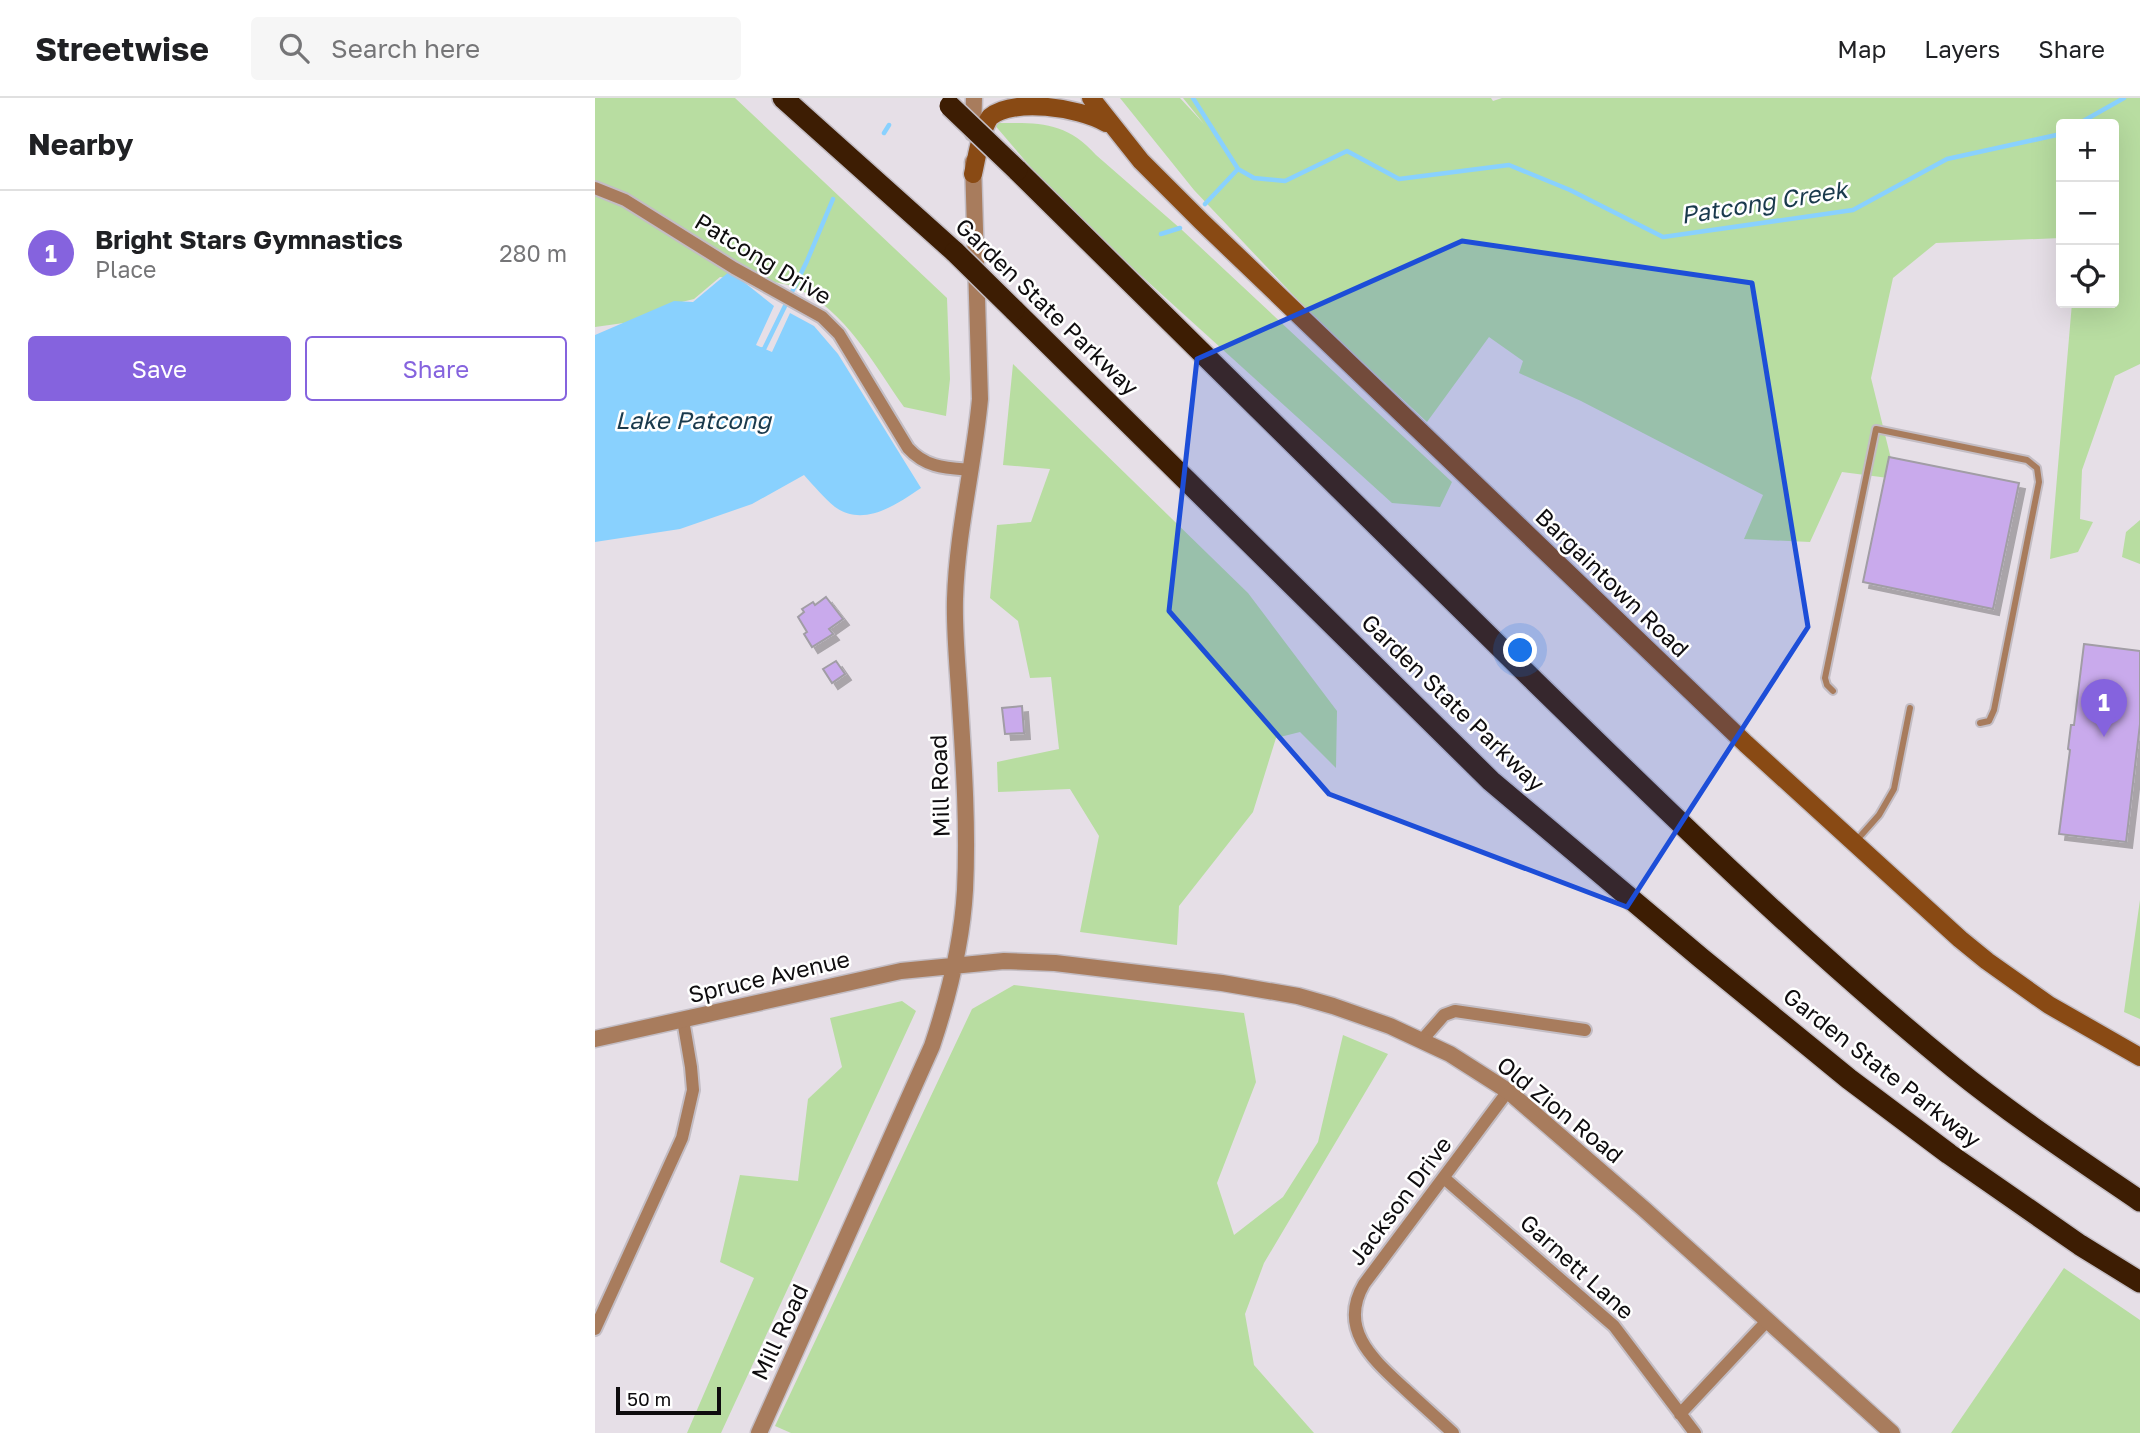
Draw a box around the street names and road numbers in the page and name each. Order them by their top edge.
street label: Patcong Drive [690,206,837,310]
street label: Garden State Parkway [950,212,1145,401]
street label: Bargaintown Road [1530,502,1695,663]
street label: Garden State Parkway [1356,608,1551,797]
street label: Mill Road [923,734,955,838]
street label: Spruce Avenue [685,944,852,1008]
street label: Garden State Parkway [1778,981,1987,1153]
street label: Old Zion Road [1492,1050,1629,1169]
street label: Jackson Drive [1342,1130,1457,1270]
street label: Garnett Lane [1515,1208,1640,1325]
street label: Mill Road [745,1279,813,1384]

